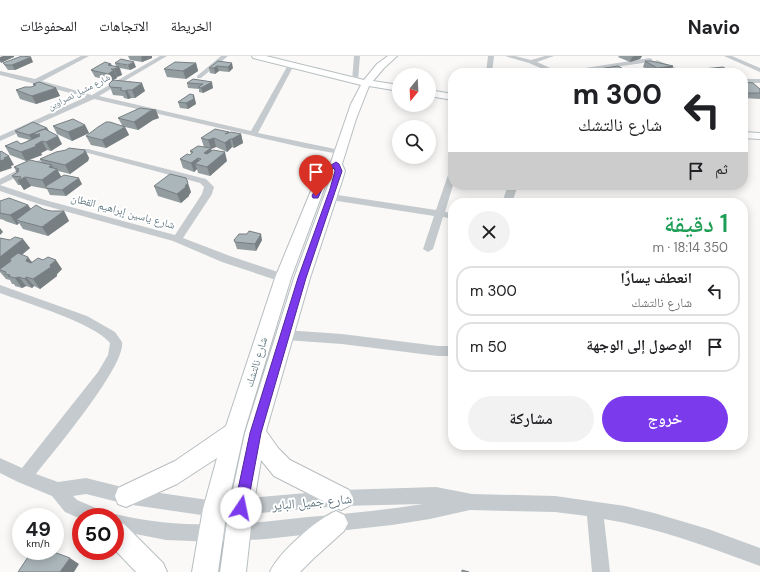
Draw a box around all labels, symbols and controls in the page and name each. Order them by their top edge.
text: Navio [688,15,740,40]
text: المحفوظات [20,17,77,35]
text: الاتجاهات [99,17,149,35]
text: الخريطة [171,17,212,35]
north arrow [392,68,436,112]
map controls [392,68,436,164]
street label: شارع مشيل نصراوين [46,71,112,113]
text: 300 m [573,76,662,113]
icon: left [676,84,728,136]
text: شارع نالتشك [578,113,662,137]
button: search [392,120,436,164]
pin [299,155,333,196]
text: ثم [715,159,728,179]
icon: arrive [685,160,707,182]
icon: arrive [305,161,327,183]
street label: شارع ياسين إبراهيم القطان [69,190,177,233]
text: 1 دقيقة [664,208,728,239]
button: close [468,211,510,253]
text: 350 m · 18:14 [652,239,728,256]
text: انعطف يسارًا [620,268,692,288]
icon: left [704,280,726,302]
text: 300 m [470,281,517,301]
text: شارع نالتشك [631,294,692,311]
street label: شارع نالتشك [242,335,270,389]
text: الوصول إلى الوجهة [586,335,692,355]
icon: arrive [704,336,726,358]
text: 50 m [470,337,507,357]
button: مشاركة [468,396,594,442]
button: خروج [602,396,728,442]
position arrow [220,487,262,529]
street label: شارع جميل الباير [270,490,353,515]
speed limit sign: 50 [72,508,124,560]
text: 49 [25,516,51,542]
text: km/h [26,537,50,550]

